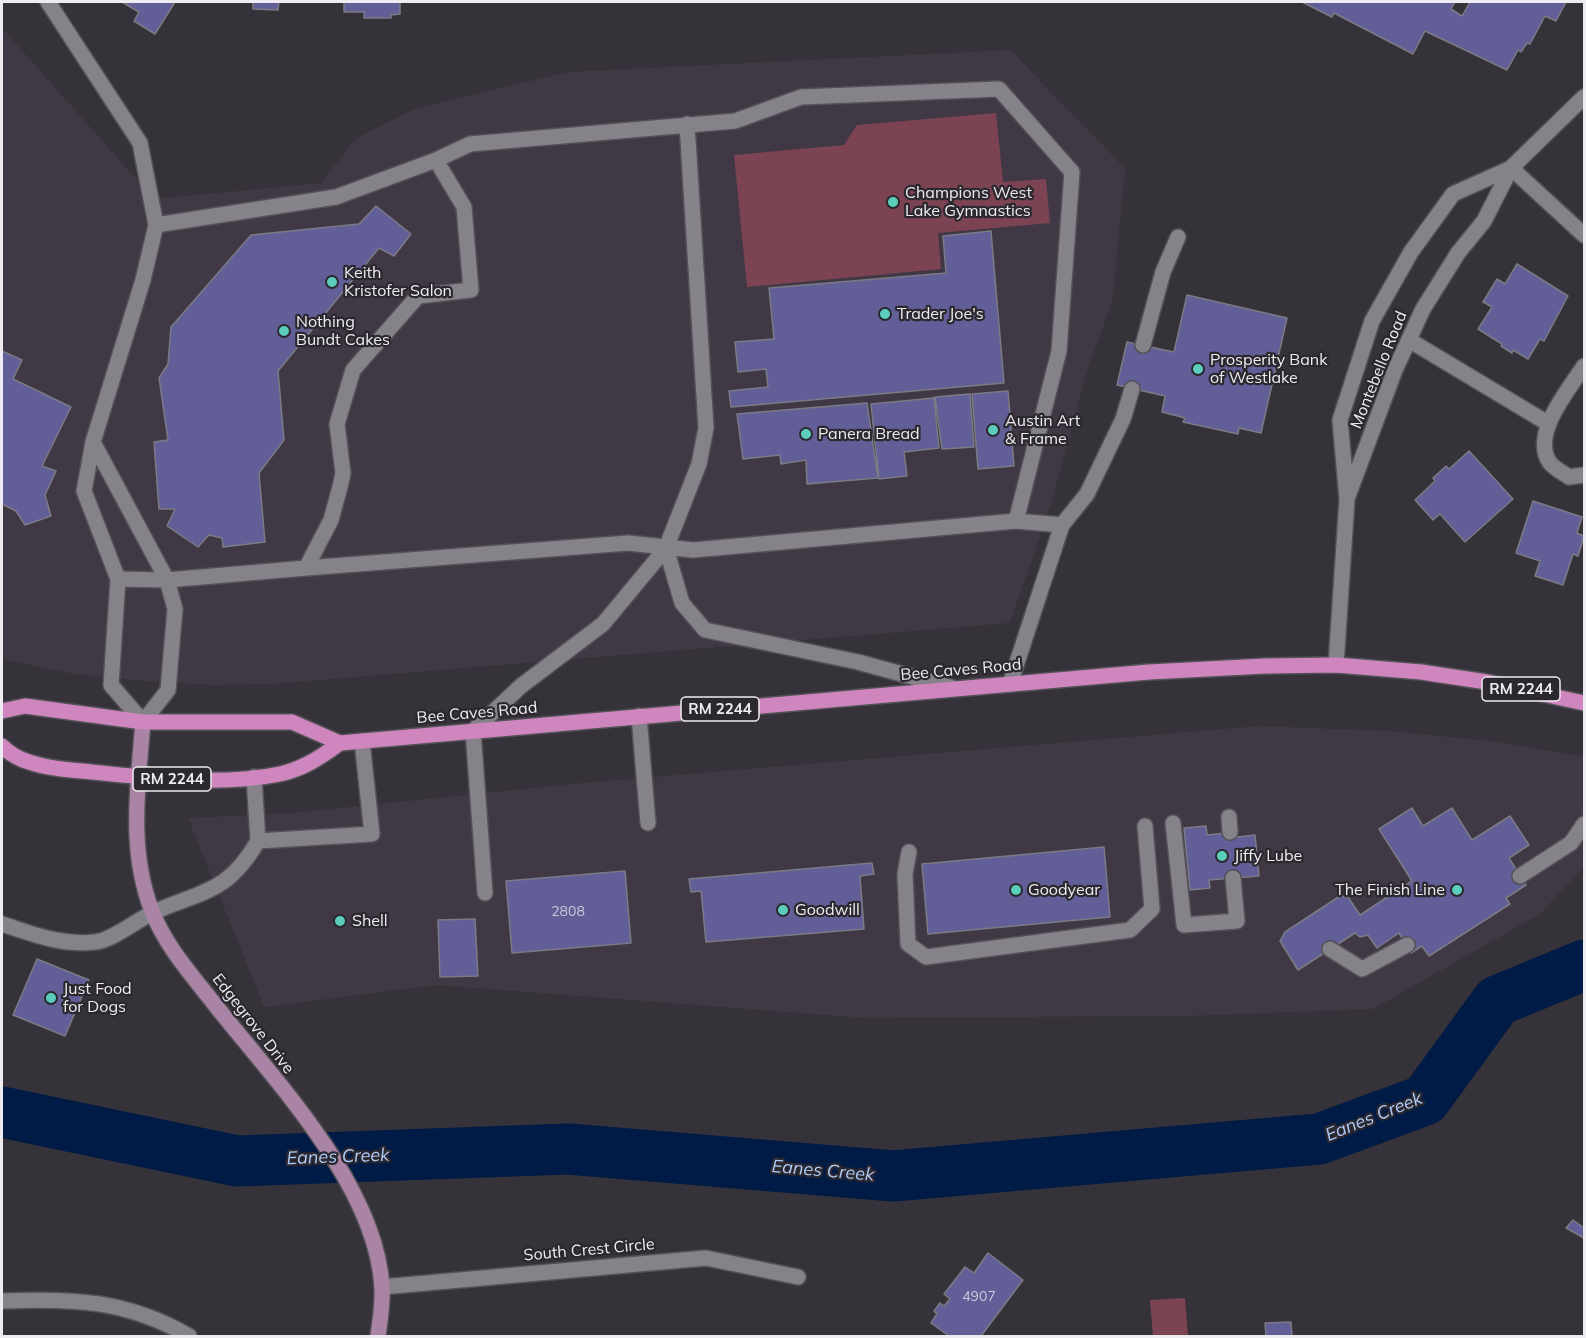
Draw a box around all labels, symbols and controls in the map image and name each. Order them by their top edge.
place label: Champions West Lake Gymnastics [905,183,1032,221]
marker: Champions West Lake Gymnastics [886,195,900,209]
place label: Keith Kristofer Salon [344,263,452,301]
marker: Keith Kristofer Salon [325,275,339,289]
place label: Trader Joe's [897,304,984,324]
marker: Trader Joe's [878,307,892,321]
street label: Montebello Road [1347,308,1411,432]
place label: Nothing Bundt Cakes [296,312,390,350]
marker: Nothing Bundt Cakes [277,324,291,338]
place label: Prosperity Bank of Westlake [1210,350,1327,388]
marker: Prosperity Bank of Westlake [1191,362,1205,376]
place label: Austin Art & Frame [1005,411,1080,449]
marker: Austin Art & Frame [986,423,1000,437]
place label: Panera Bread [818,424,920,444]
marker: Panera Bread [799,427,813,441]
street label: Bee Caves Road [900,655,1022,685]
road number: RM 2244 [1482,677,1560,701]
road number: RM 2244 [681,697,759,721]
street label: Bee Caves Road [416,698,538,728]
road number: RM 2244 [133,767,211,791]
place label: Jiffy Lube [1234,846,1302,866]
marker: Jiffy Lube [1215,849,1229,863]
place label: Goodyear [1028,880,1100,900]
place label: The Finish Line [1335,880,1445,900]
marker: Goodyear [1009,883,1023,897]
marker: The Finish Line [1450,883,1464,897]
place label: Goodwill [795,900,860,920]
marker: Goodwill [776,903,790,917]
house number: 2808 [551,904,585,920]
place label: Shell [352,911,388,931]
marker: Shell [333,914,347,928]
street label: Edgegrove Drive [208,970,298,1078]
place label: Just Food for Dogs [63,979,132,1017]
marker: Just Food for Dogs [44,991,58,1005]
water label: Eanes Creek [1322,1088,1426,1146]
water label: Eanes Creek [286,1144,390,1170]
water label: Eanes Creek [771,1156,875,1186]
street label: South Crest Circle [523,1235,655,1265]
house number: 4907 [962,1289,996,1305]

